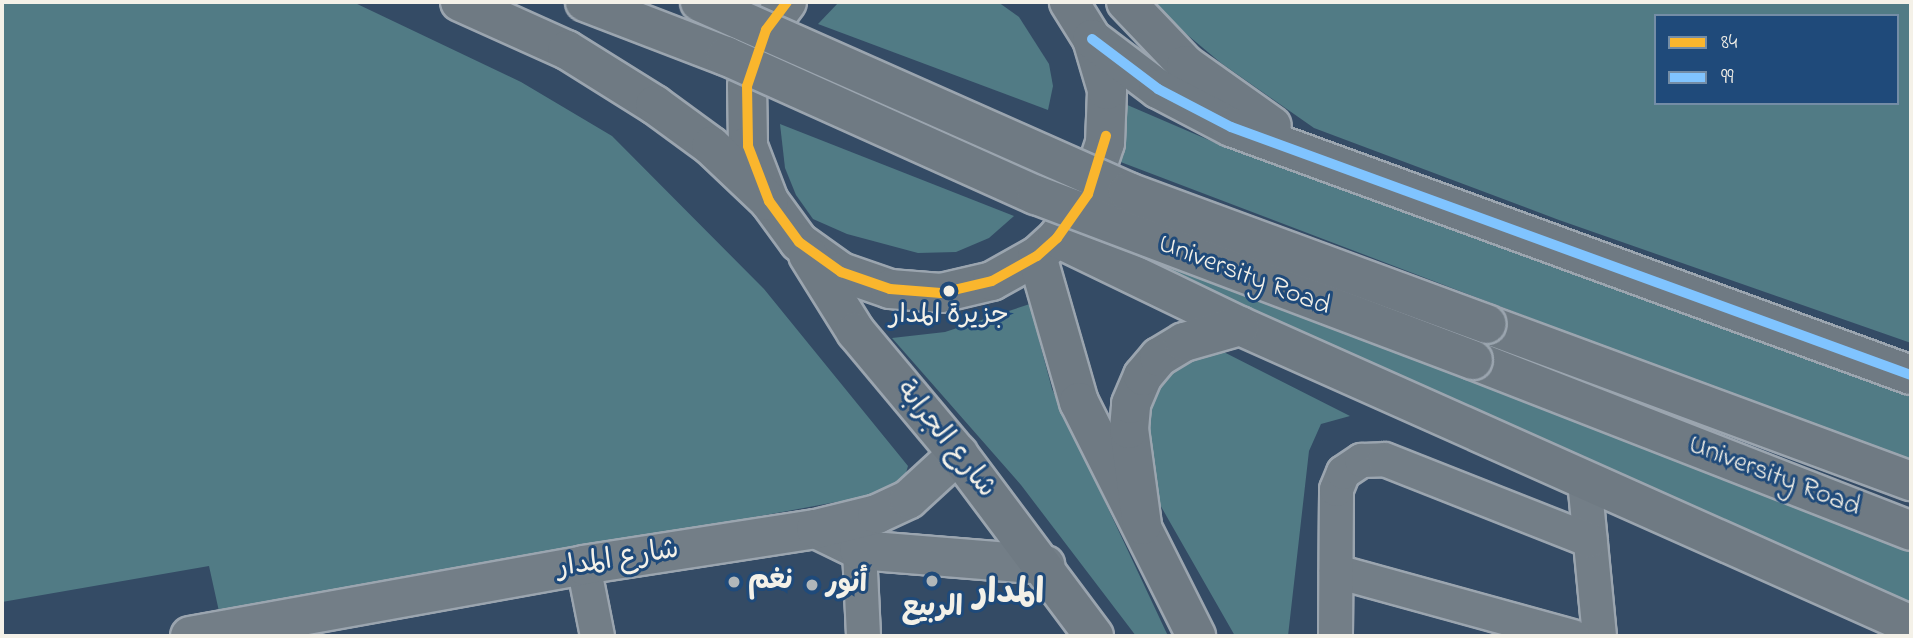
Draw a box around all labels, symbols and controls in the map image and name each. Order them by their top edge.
legend [1654,14,1899,105]
text: 84 [1721,28,1738,58]
text: 99 [1721,63,1734,93]
street label: University Road [1153,228,1335,324]
marker: جزيرة المدار [942,284,956,298]
place label: جزيرة المدار [889,301,1009,333]
street label: شارع الجرابة [888,375,1002,505]
street label: University Road [1683,429,1865,525]
street label: شارع المدار [555,534,681,586]
place label: نغم [748,565,793,599]
place label: أنور [826,568,867,602]
marker: الربيع [924,573,940,589]
district label: المدار [974,573,1044,615]
marker: نغم [726,574,742,590]
marker: أنور [804,577,820,593]
place label: الربيع [901,592,963,626]

